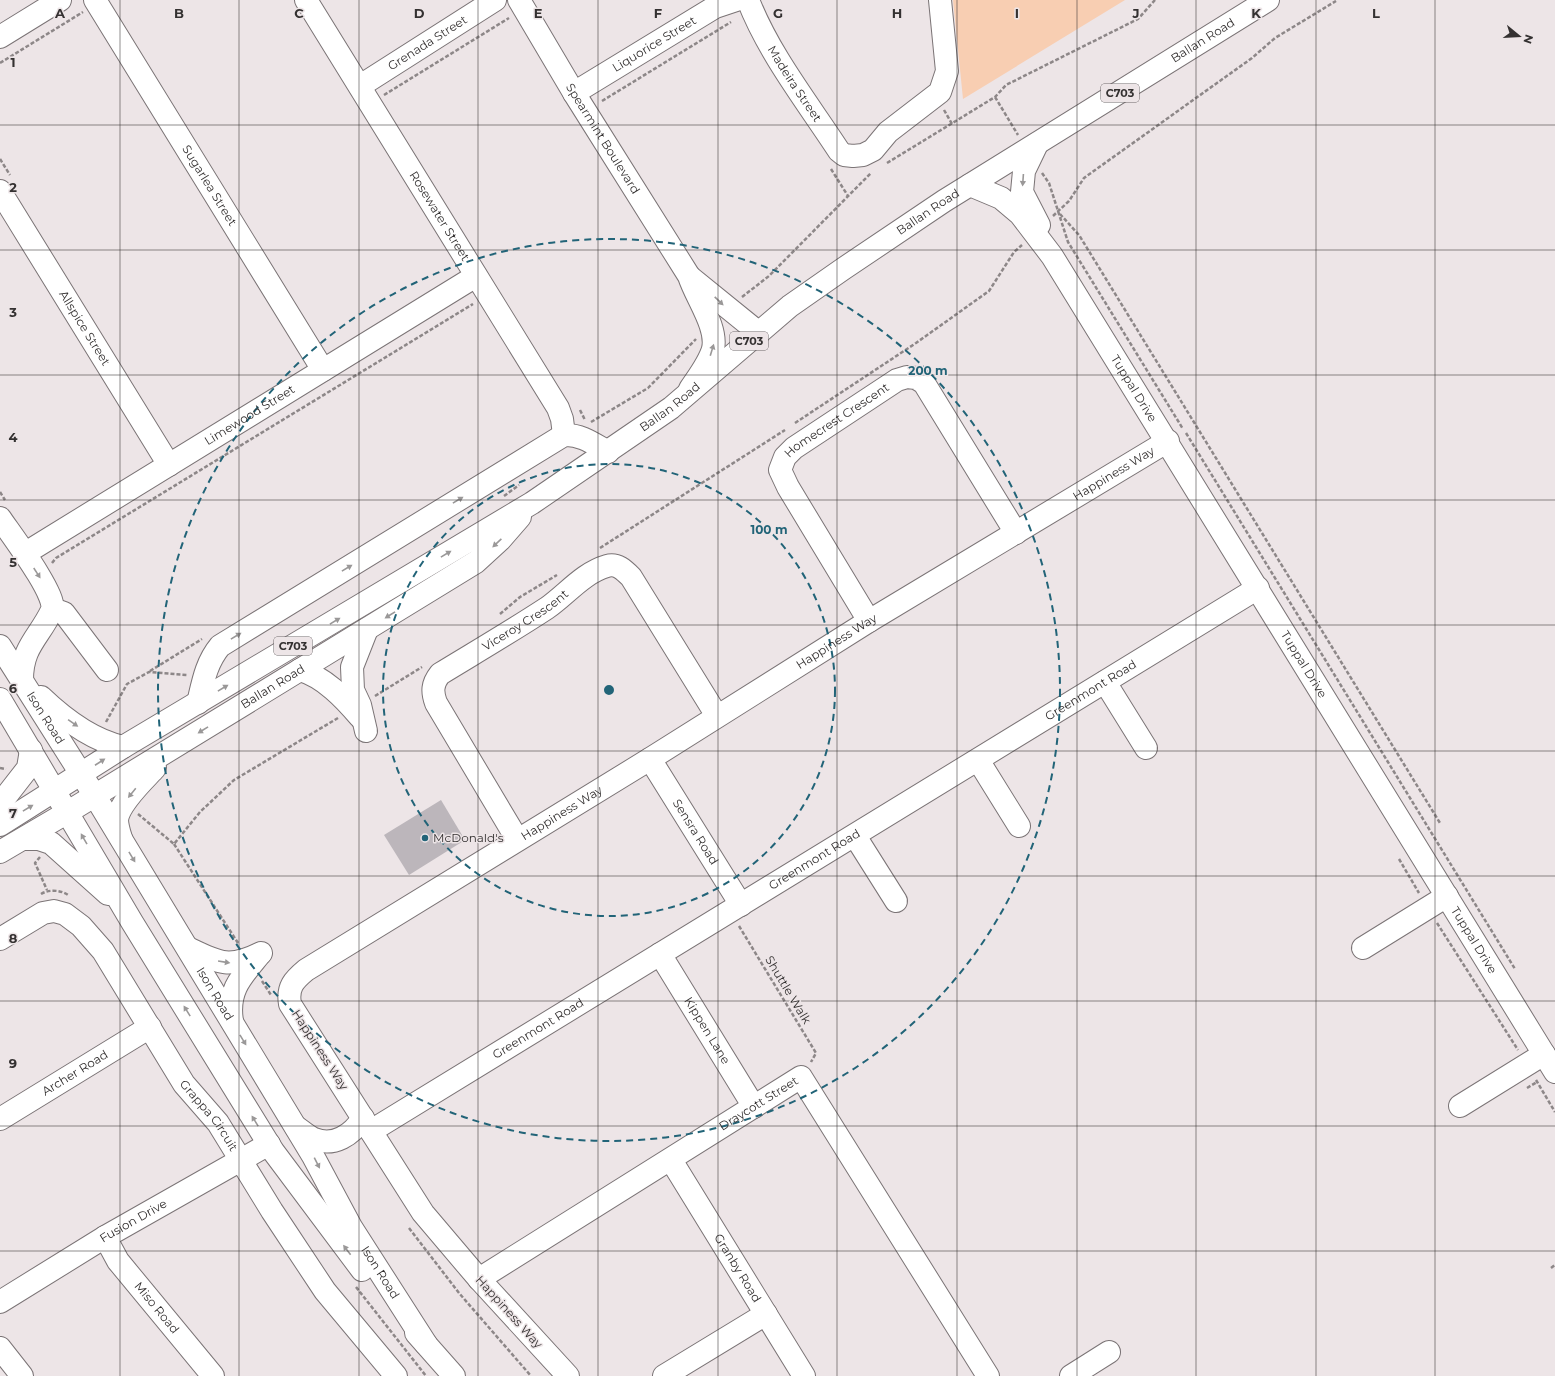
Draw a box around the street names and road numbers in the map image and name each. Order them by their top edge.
street label: Grenada Street [385,12,470,73]
street label: Liquorice Street [609,12,699,75]
street label: Ballan Road [1168,15,1237,65]
street label: Madeira Street [765,43,825,125]
street label: Spearmint Boulevard [563,80,643,197]
road number: C703 [1101,84,1139,102]
street label: Sugarlea Street [179,142,240,229]
street label: Rosewater Street [407,168,473,264]
street label: Ballan Road [893,185,962,238]
street label: Allspice Street [56,287,114,368]
road number: C703 [730,332,768,350]
street label: Tuppal Drive [1108,352,1160,425]
street label: Ballan Road [636,379,703,434]
street label: Homecrest Crescent [781,379,892,460]
street label: Limewood Street [202,381,297,448]
street label: Happiness Way [1070,443,1157,504]
street label: Viceroy Crescent [479,586,571,654]
street label: Happiness Way [793,610,880,672]
street label: Tuppal Drive [1278,628,1330,700]
road number: C703 [274,637,312,655]
street label: Greenmont Road [1042,656,1139,724]
street label: Ballan Road [238,661,307,711]
street label: Ison Road [24,688,68,747]
street label: Happiness Way [518,782,605,843]
street label: Sensra Road [670,796,722,867]
street label: Greenmont Road [766,825,863,893]
street label: Tuppal Drive [1448,904,1501,976]
street label: Shuttle Walk [762,953,815,1027]
street label: Ison Road [193,964,237,1023]
street label: Kippen Lane [681,994,734,1067]
street label: Greenmont Road [489,995,586,1062]
street label: Happiness Way [289,1007,352,1093]
street label: Archer Road [39,1047,111,1098]
street label: Draycott Street [716,1073,801,1134]
street label: Grappa Circuit [177,1076,241,1154]
street label: Fusion Drive [97,1196,169,1246]
street label: Granby Road [711,1231,765,1305]
street label: Ison Road [358,1243,403,1301]
street label: Happiness Way [473,1272,546,1351]
street label: Miso Road [131,1279,183,1336]

